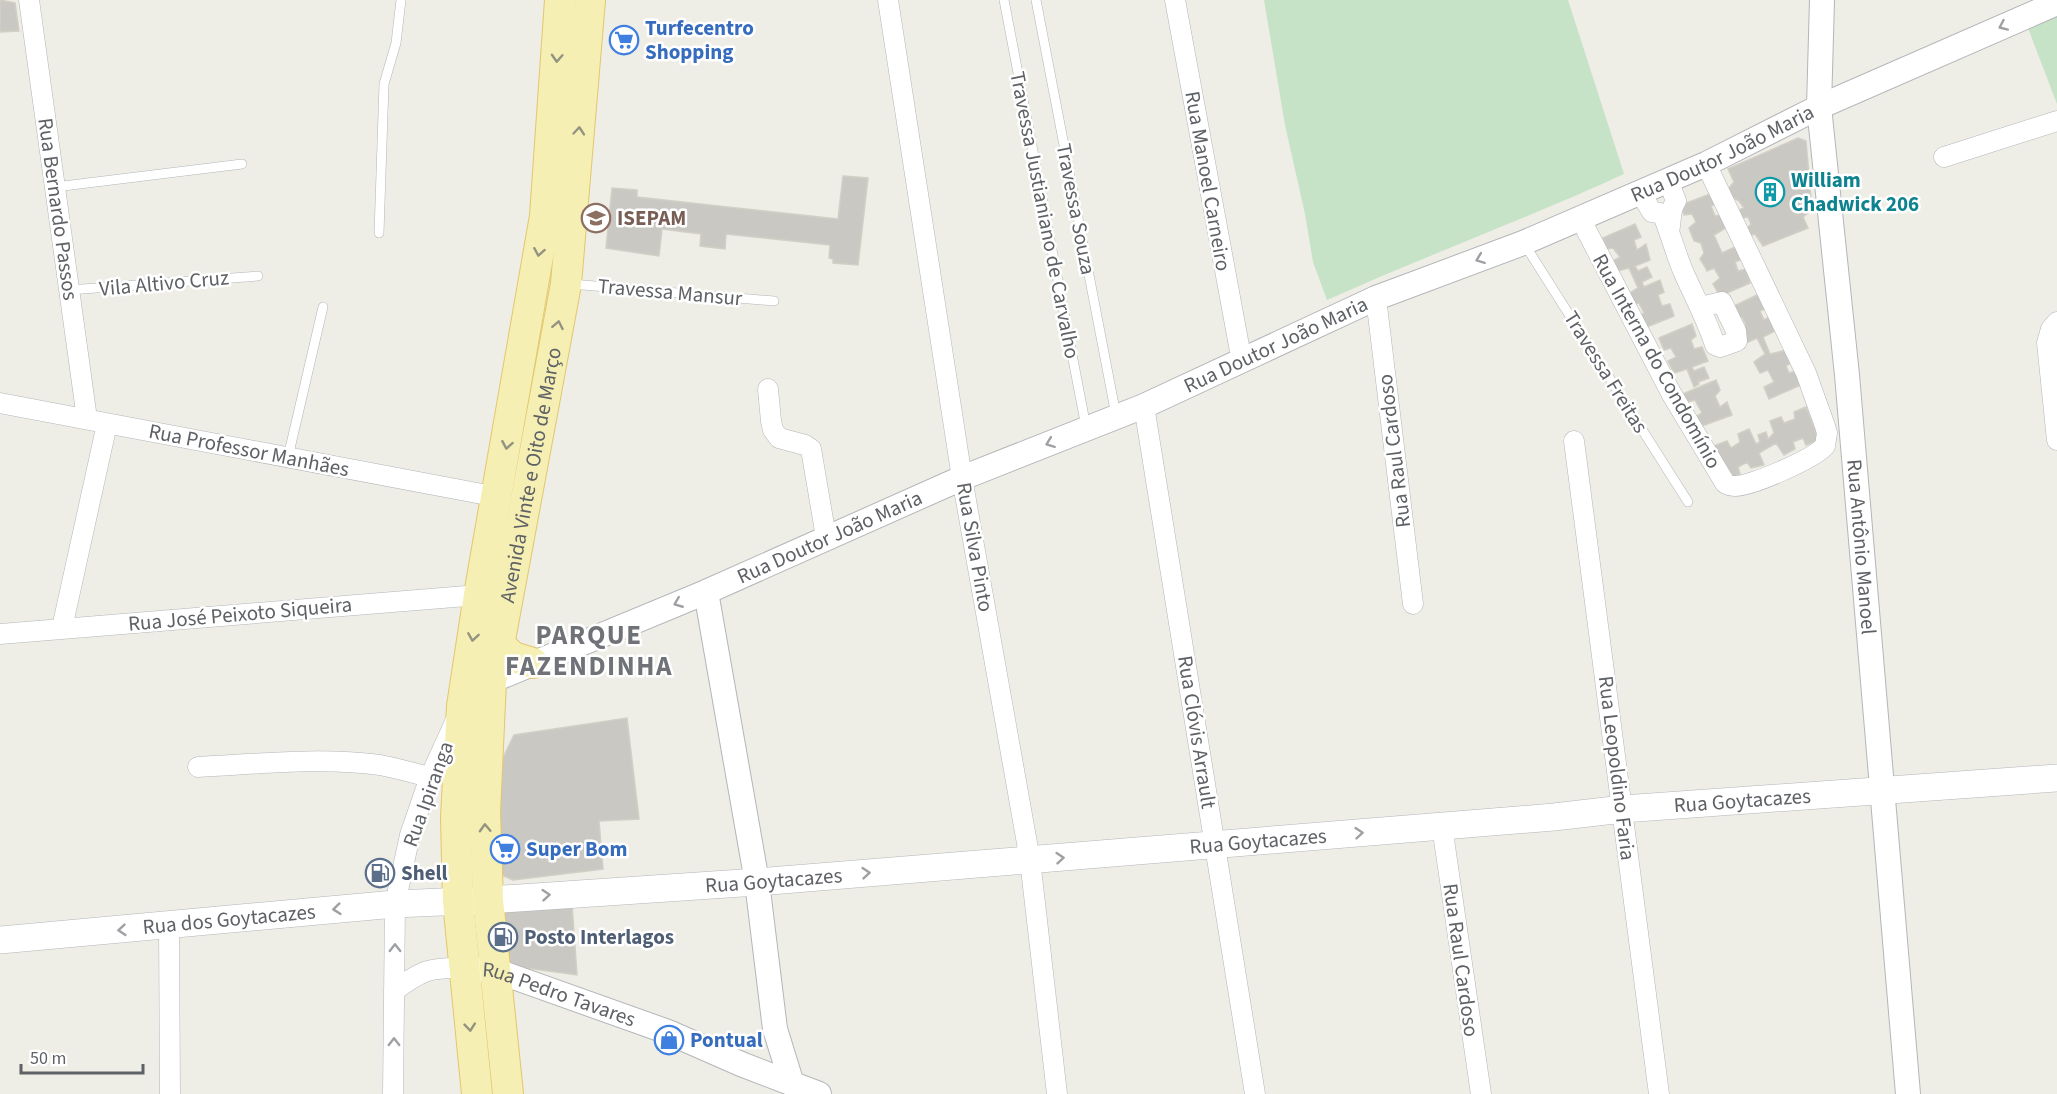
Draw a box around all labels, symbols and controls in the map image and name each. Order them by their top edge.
place label: Turfecentro Shopping [645,13,754,67]
one-way arrow [1999,19,2010,31]
supermarket icon: Turfecentro Shopping [608,24,640,56]
one-way arrow [550,54,563,63]
street label: Travessa Justianiano de Carvalho [1002,69,1088,361]
street label: Rua Manoel Carneiro [1177,89,1239,273]
street label: Rua Doutor João Maria [1626,97,1819,210]
street label: Rua Bernardo Passos [30,116,86,302]
one-way arrow [572,127,585,136]
street label: Travessa Souza [1049,141,1103,277]
place label: William Chadwick 206 [1791,165,1919,219]
building icon: William Chadwick 206 [1754,176,1786,208]
school or university icon: ISEPAM [580,202,612,234]
place label: ISEPAM [617,203,686,233]
one-way arrow [533,247,546,257]
street label: Rua Interna do Condomínio [1585,248,1729,474]
one-way arrow [1475,252,1486,264]
street label: Vila Altivo Cruz [98,262,230,304]
street label: Travessa Mansur [596,271,744,313]
street label: Rua Doutor João Maria [1179,289,1373,400]
street label: Travessa Freitas [1556,305,1656,439]
one-way arrow [551,320,564,330]
street label: Avenida Vinte e Oito de Março [492,345,569,605]
street label: Rua Raul Cardoso [1370,373,1418,529]
street label: Rua Professor Manhães [146,416,352,484]
one-way arrow [1046,436,1056,449]
one-way arrow [501,440,513,449]
street label: Rua Antônio Manoel [1839,458,1884,636]
street label: Rua Silva Pinto [949,480,1001,614]
street label: Rua Doutor João Maria [732,483,927,591]
street label: Rua José Peixoto Siqueira [127,589,353,639]
one-way arrow [674,596,685,608]
district label: PARQUE FAZENDINHA [505,616,673,686]
one-way arrow [467,632,479,641]
street label: Rua Clóvis Arrault [1170,653,1224,811]
street label: Rua Leopoldino Faria [1591,674,1643,862]
street label: Rua Ipiranga [395,737,461,851]
street label: Rua Goytacazes [1673,781,1812,820]
street label: Rua Goytacazes [1188,821,1328,862]
one-way arrow [479,824,492,833]
one-way arrow [1355,827,1364,840]
supermarket icon: Super Bom [489,833,521,865]
place label: Super Bom [526,834,627,864]
one-way arrow [1056,852,1065,865]
fuel station icon: Shell [364,857,396,889]
place label: Shell [401,858,448,888]
street label: Rua Goytacazes [704,860,844,900]
one-way arrow [861,867,871,880]
street label: Rua Raul Cardoso [1435,881,1487,1039]
one-way arrow [541,889,550,902]
street label: Rua dos Goytacazes [141,896,317,942]
one-way arrow [332,902,341,915]
fuel station icon: Posto Interlagos [487,921,519,953]
place label: Posto Interlagos [524,922,674,952]
one-way arrow [117,923,126,936]
one-way arrow [389,943,401,952]
street label: Rua Pedro Tavares [482,954,640,1034]
one-way arrow [463,1022,476,1031]
shop icon: Pontual [653,1024,685,1056]
place label: Pontual [690,1025,763,1055]
scale bar [21,1037,142,1075]
one-way arrow [388,1038,400,1047]
text: 50 m [30,1046,66,1071]

